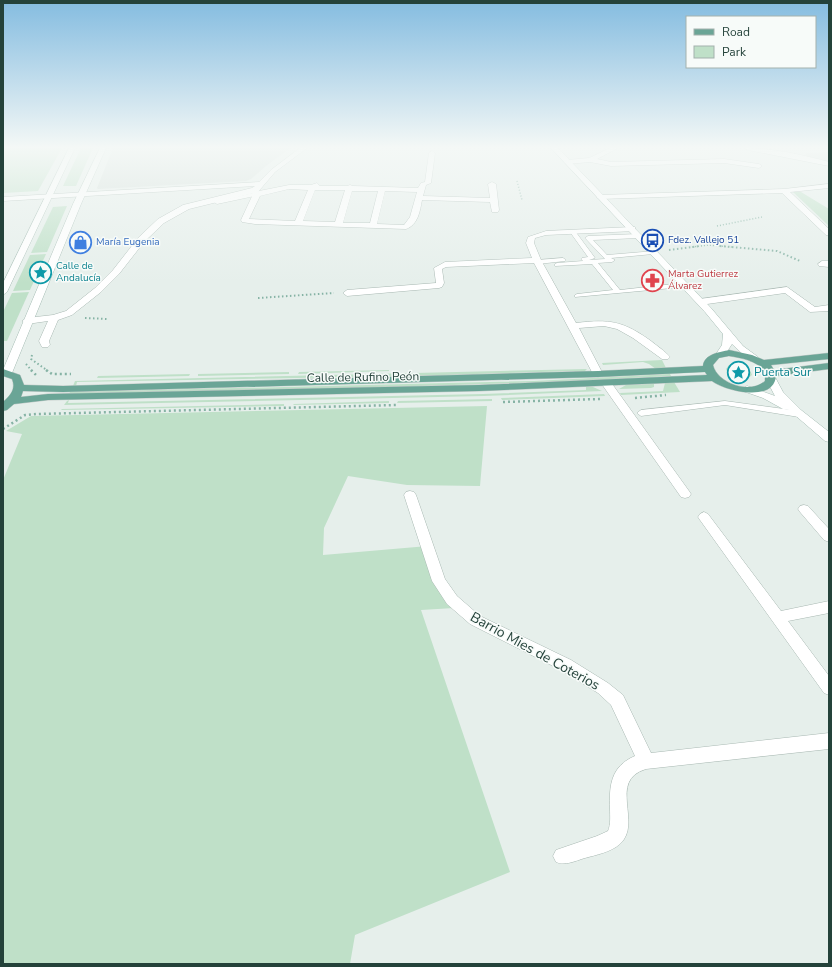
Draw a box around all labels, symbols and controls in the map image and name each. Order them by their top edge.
legend [686,16,816,68]
text: Road [722,24,750,40]
text: Park [722,44,747,60]
bus stop icon: Fdez. Vallejo 51 [639,227,665,253]
shop icon: María Eugenia [67,229,93,255]
place label: Fdez. Vallejo 51 [668,233,739,247]
place label: María Eugenia [96,235,160,249]
place icon: Calle de Andalucía [27,259,53,285]
place label: Calle de Andalucía [56,259,101,285]
pharmacy icon: Marta Gutierrez Álvarez [640,267,666,293]
place label: Marta Gutierrez Álvarez [668,267,738,293]
place icon: Puerta Sur [725,359,751,385]
place label: Puerta Sur [754,364,812,380]
street label: Calle de Rufino Peón [307,368,419,386]
street label: Barrio Mies de Coterios [467,607,603,695]

